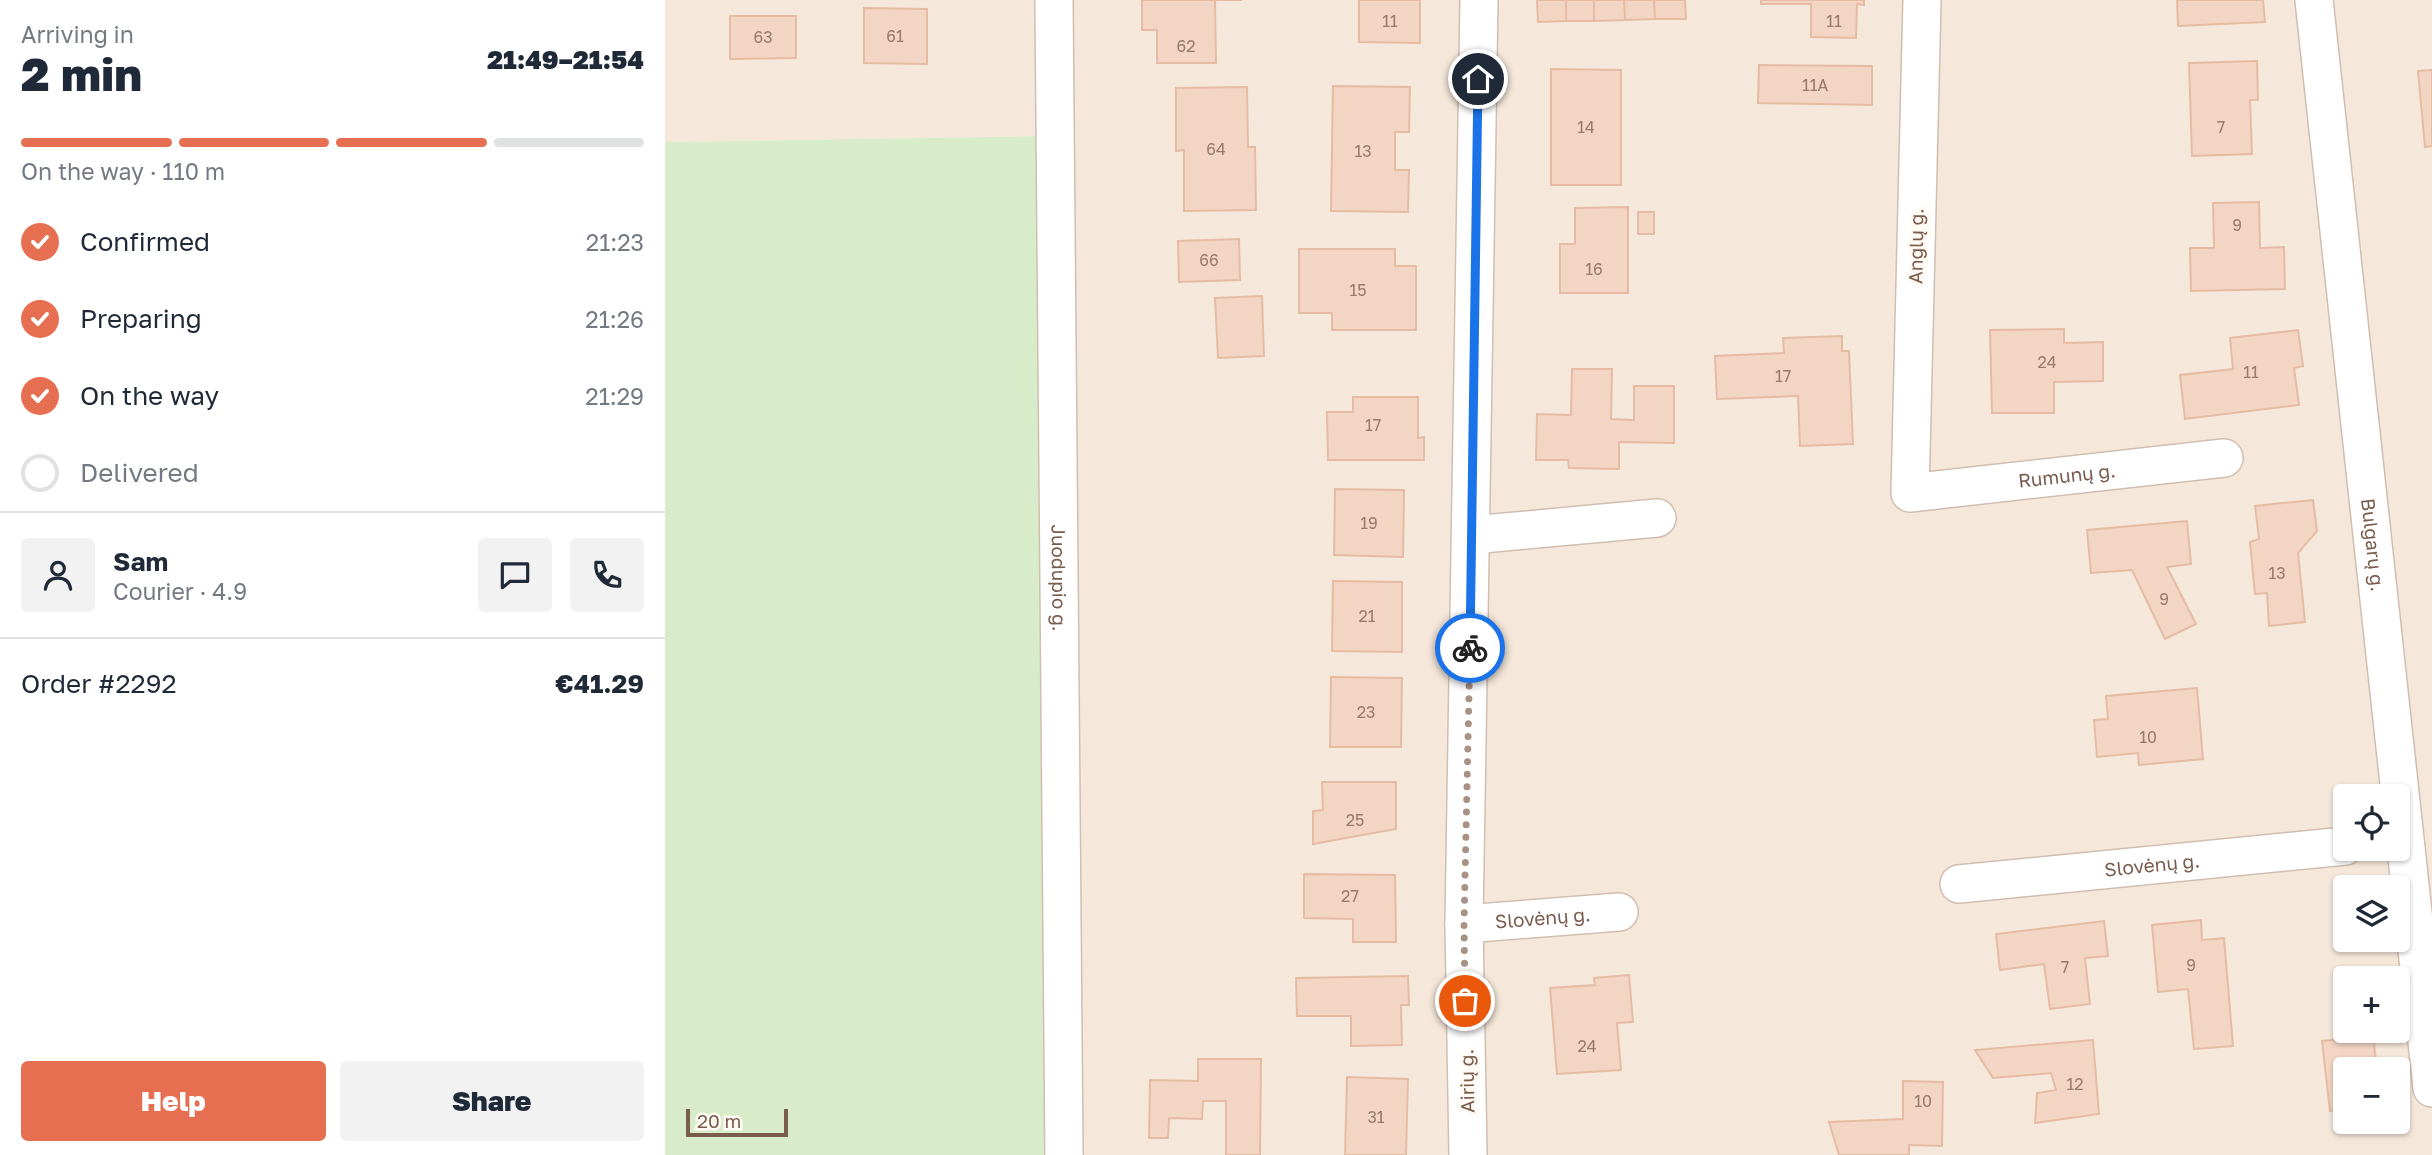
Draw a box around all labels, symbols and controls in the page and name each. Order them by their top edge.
house number: 11 [1382,11,1398,31]
house number: 11 [1826,11,1842,31]
text: Arriving in [21,20,134,48]
house number: 61 [886,26,904,46]
house number: 63 [753,27,773,47]
house number: 62 [1177,36,1195,56]
text: 21:49–21:54 [487,44,644,75]
text: 2 min [21,46,142,101]
pin [1448,49,1508,109]
icon: home [1459,60,1497,98]
house number: 11A [1802,75,1828,95]
house number: 14 [1577,117,1595,137]
house number: 7 [2217,117,2225,137]
house number: 64 [1206,139,1226,159]
house number: 13 [1354,141,1372,161]
text: On the way · 110 m [21,157,225,185]
street label: Anglų g. [1903,208,1928,284]
house number: 9 [2232,215,2242,235]
icon: check [21,223,59,261]
text: Confirmed [80,226,210,257]
text: 21:23 [586,228,644,256]
house number: 66 [1199,250,1219,270]
house number: 16 [1585,259,1603,279]
house number: 15 [1349,280,1367,300]
icon: check [21,300,59,338]
text: Preparing [80,303,202,334]
text: 21:26 [585,305,644,333]
house number: 24 [2037,352,2057,372]
house number: 11 [2243,362,2259,382]
house number: 17 [1775,366,1791,386]
icon: check [21,377,59,415]
text: On the way [80,380,219,411]
text: 21:29 [585,382,644,410]
house number: 17 [1365,415,1381,435]
text: Delivered [80,457,199,488]
street label: Rumunų g. [2017,458,2117,492]
street label: Bulgarų g. [2357,497,2390,593]
house number: 19 [1360,513,1378,533]
street label: Juodupio g. [1048,524,1071,632]
button: person [21,538,95,612]
button: chat [478,538,552,612]
button: phone [570,538,644,612]
text: Sam [113,546,168,577]
house number: 13 [2268,563,2286,583]
text: Courier · 4.9 [113,577,247,605]
house number: 9 [2159,589,2169,609]
house number: 21 [1358,606,1376,626]
courier [1435,613,1505,683]
icon: bike [1451,629,1489,667]
text: Order #2292 [21,668,176,699]
text: €41.29 [555,668,644,699]
house number: 23 [1357,702,1375,722]
house number: 10 [2139,727,2157,747]
map controls [2333,784,2410,1134]
button: locate [2333,784,2410,861]
house number: 25 [1346,810,1364,830]
street label: Slovėnų g. [2103,848,2201,881]
button: layers [2333,875,2410,952]
house number: 27 [1341,886,1359,906]
street label: Slovėnų g. [1494,902,1591,933]
house number: 9 [2186,955,2196,975]
house number: 7 [2061,957,2069,977]
button: + [2333,966,2410,1043]
pin [1435,971,1495,1031]
icon: bag [1446,982,1484,1020]
house number: 24 [1577,1036,1597,1056]
street label: Airių g. [1454,1049,1479,1113]
button: − [2333,1057,2410,1134]
button: Help [21,1061,326,1141]
button: Share [340,1061,644,1141]
house number: 12 [2066,1074,2084,1094]
house number: 10 [1914,1091,1932,1111]
scale bar [686,1106,787,1138]
house number: 31 [1367,1107,1385,1127]
text: 20 m [697,1109,741,1132]

